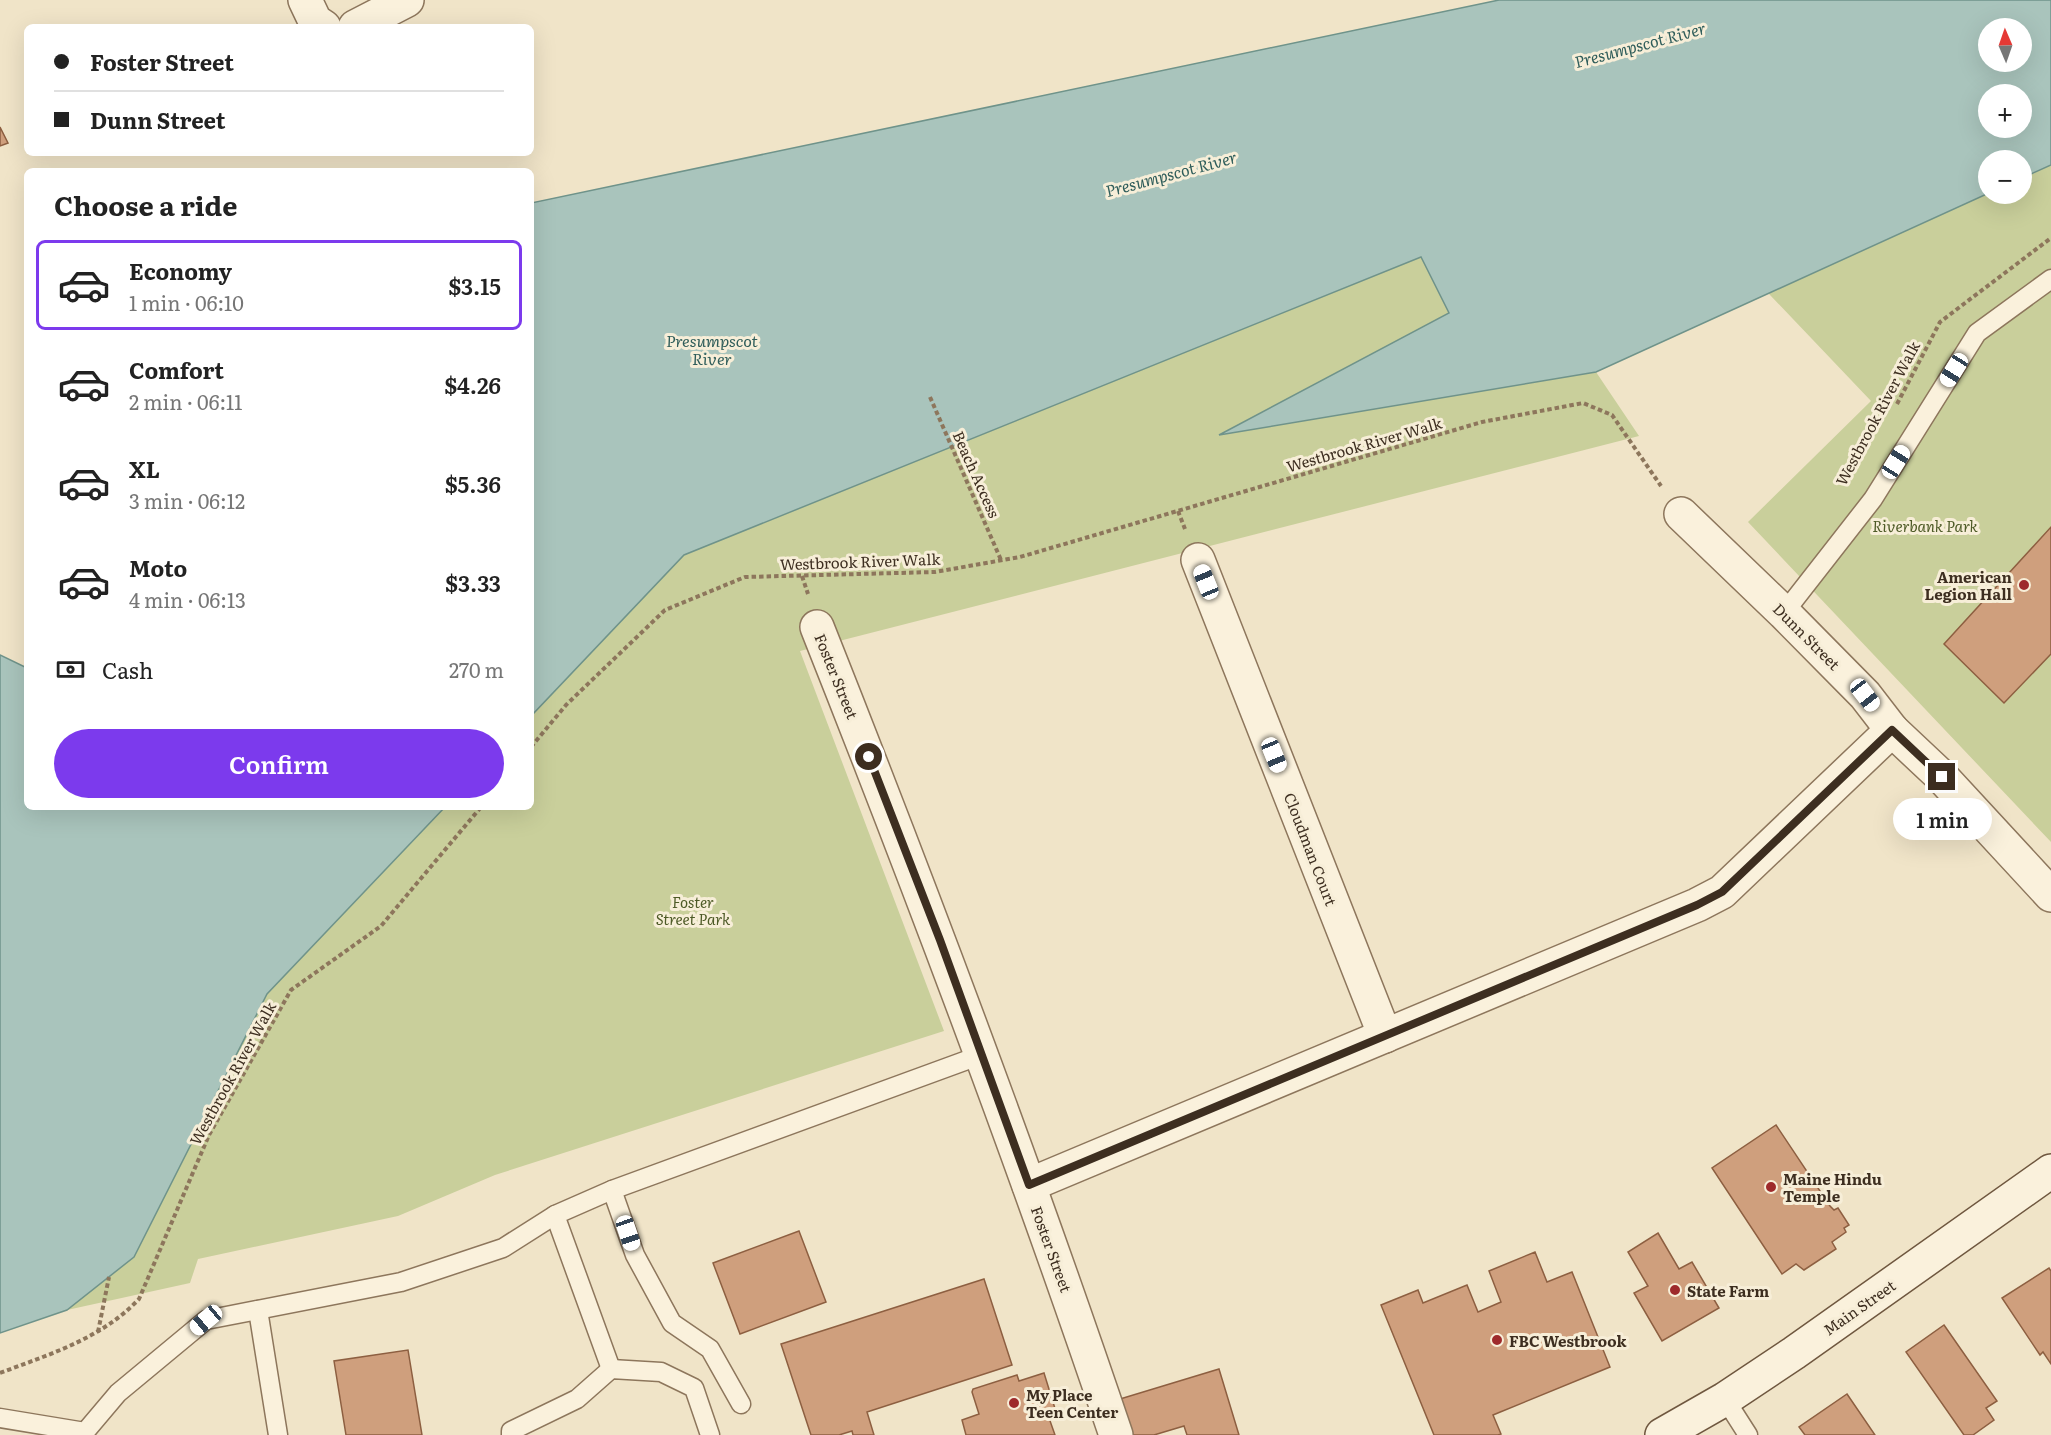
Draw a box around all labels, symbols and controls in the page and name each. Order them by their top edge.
water label: Presumpscot River [1572,15,1708,73]
north arrow [1978,18,2032,72]
map controls [1978,18,2032,204]
text: Foster Street [90,45,234,78]
button: + [1978,84,2032,138]
text: Dunn Street [90,103,225,136]
water label: Presumpscot River [1103,144,1239,202]
button: − [1978,150,2032,204]
text: Choose a ride [54,184,237,224]
text: Economy [129,254,232,287]
icon: car [57,258,111,312]
text: $3.15 [448,269,501,302]
text: 1 min · 06:10 [129,287,244,317]
water label: Presumpscot River [666,328,759,370]
street label: Westbrook River Walk [1829,336,1925,489]
car [1937,350,1971,390]
text: Comfort [129,353,224,386]
icon: car [57,357,111,411]
text: $4.26 [444,368,501,401]
text: 2 min · 06:11 [129,386,242,416]
street label: Westbrook River Walk [1284,411,1445,477]
street label: Beach Access [948,427,1006,521]
car [1879,442,1913,482]
text: XL [129,452,160,485]
icon: car [57,456,111,510]
text: $5.36 [445,467,501,500]
text: 3 min · 06:12 [129,485,245,515]
park label: Riverbank Park [1872,514,1979,537]
street label: Westbrook River Walk [779,547,942,575]
text: Moto [129,551,187,584]
icon: car [57,555,111,609]
car [1191,562,1221,602]
place label: American Legion Hall [1925,565,2013,605]
text: $3.33 [445,566,501,599]
marker: American Legion Hall [2017,578,2031,592]
text: 4 min · 06:13 [129,584,246,614]
street label: Dunn Street [1768,597,1846,675]
street label: Foster Street [809,630,865,722]
icon: cash [54,653,87,686]
text: Cash [102,653,153,686]
text: 270 m [449,654,504,684]
car [1847,675,1883,715]
button: Confirm [54,729,504,798]
car [1259,735,1289,775]
route start [855,743,882,770]
route end [1928,763,1955,790]
street label: Cloudman Court [1279,789,1343,909]
callout: 1 min [1892,798,1992,840]
text: 1 min [1916,804,1969,834]
park label: Foster Street Park [656,890,731,930]
street label: Westbrook River Walk [183,996,281,1149]
place label: Maine Hindu Temple [1783,1167,1882,1207]
marker: Maine Hindu Temple [1764,1180,1778,1194]
street label: Foster Street [1026,1203,1078,1295]
car [614,1213,642,1253]
street label: Main Street [1818,1274,1900,1340]
place label: State Farm [1687,1279,1769,1302]
marker: State Farm [1668,1283,1682,1297]
car [186,1302,226,1338]
place label: FBC Westbrook [1509,1329,1627,1352]
marker: FBC Westbrook [1490,1333,1504,1347]
place label: My Place Teen Center [1026,1383,1118,1423]
marker: My Place Teen Center [1007,1396,1021,1410]

